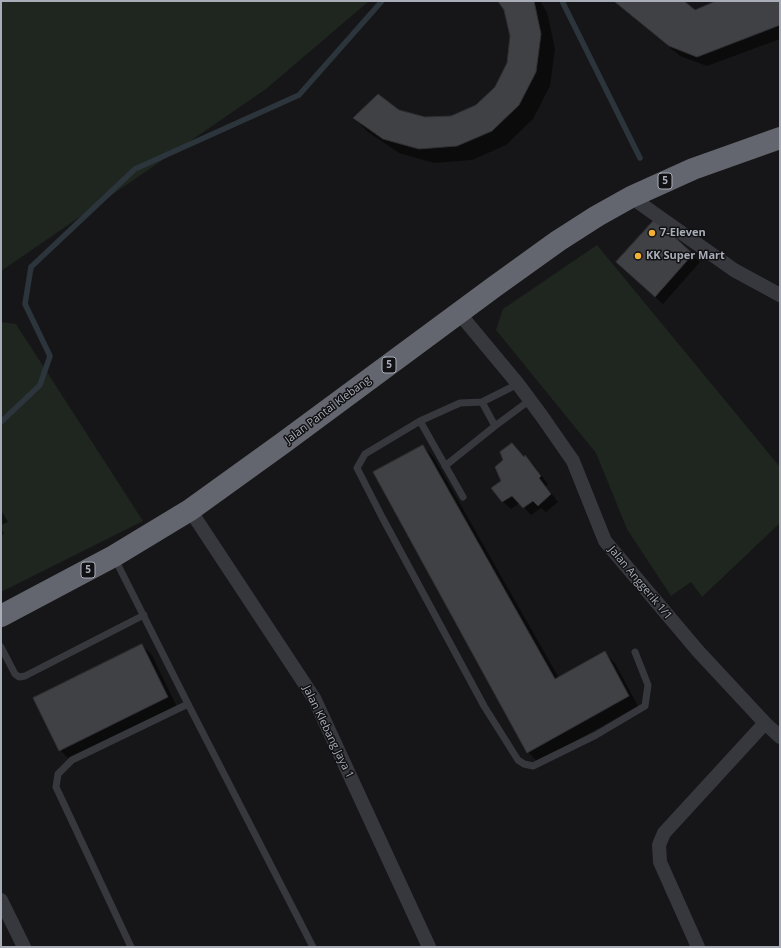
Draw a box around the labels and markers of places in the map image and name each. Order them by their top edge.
place label: 7-Eleven [660,226,706,240]
marker: 7-Eleven [647,228,657,238]
place label: KK Super Mart [646,249,725,263]
marker: KK Super Mart [633,251,643,261]

